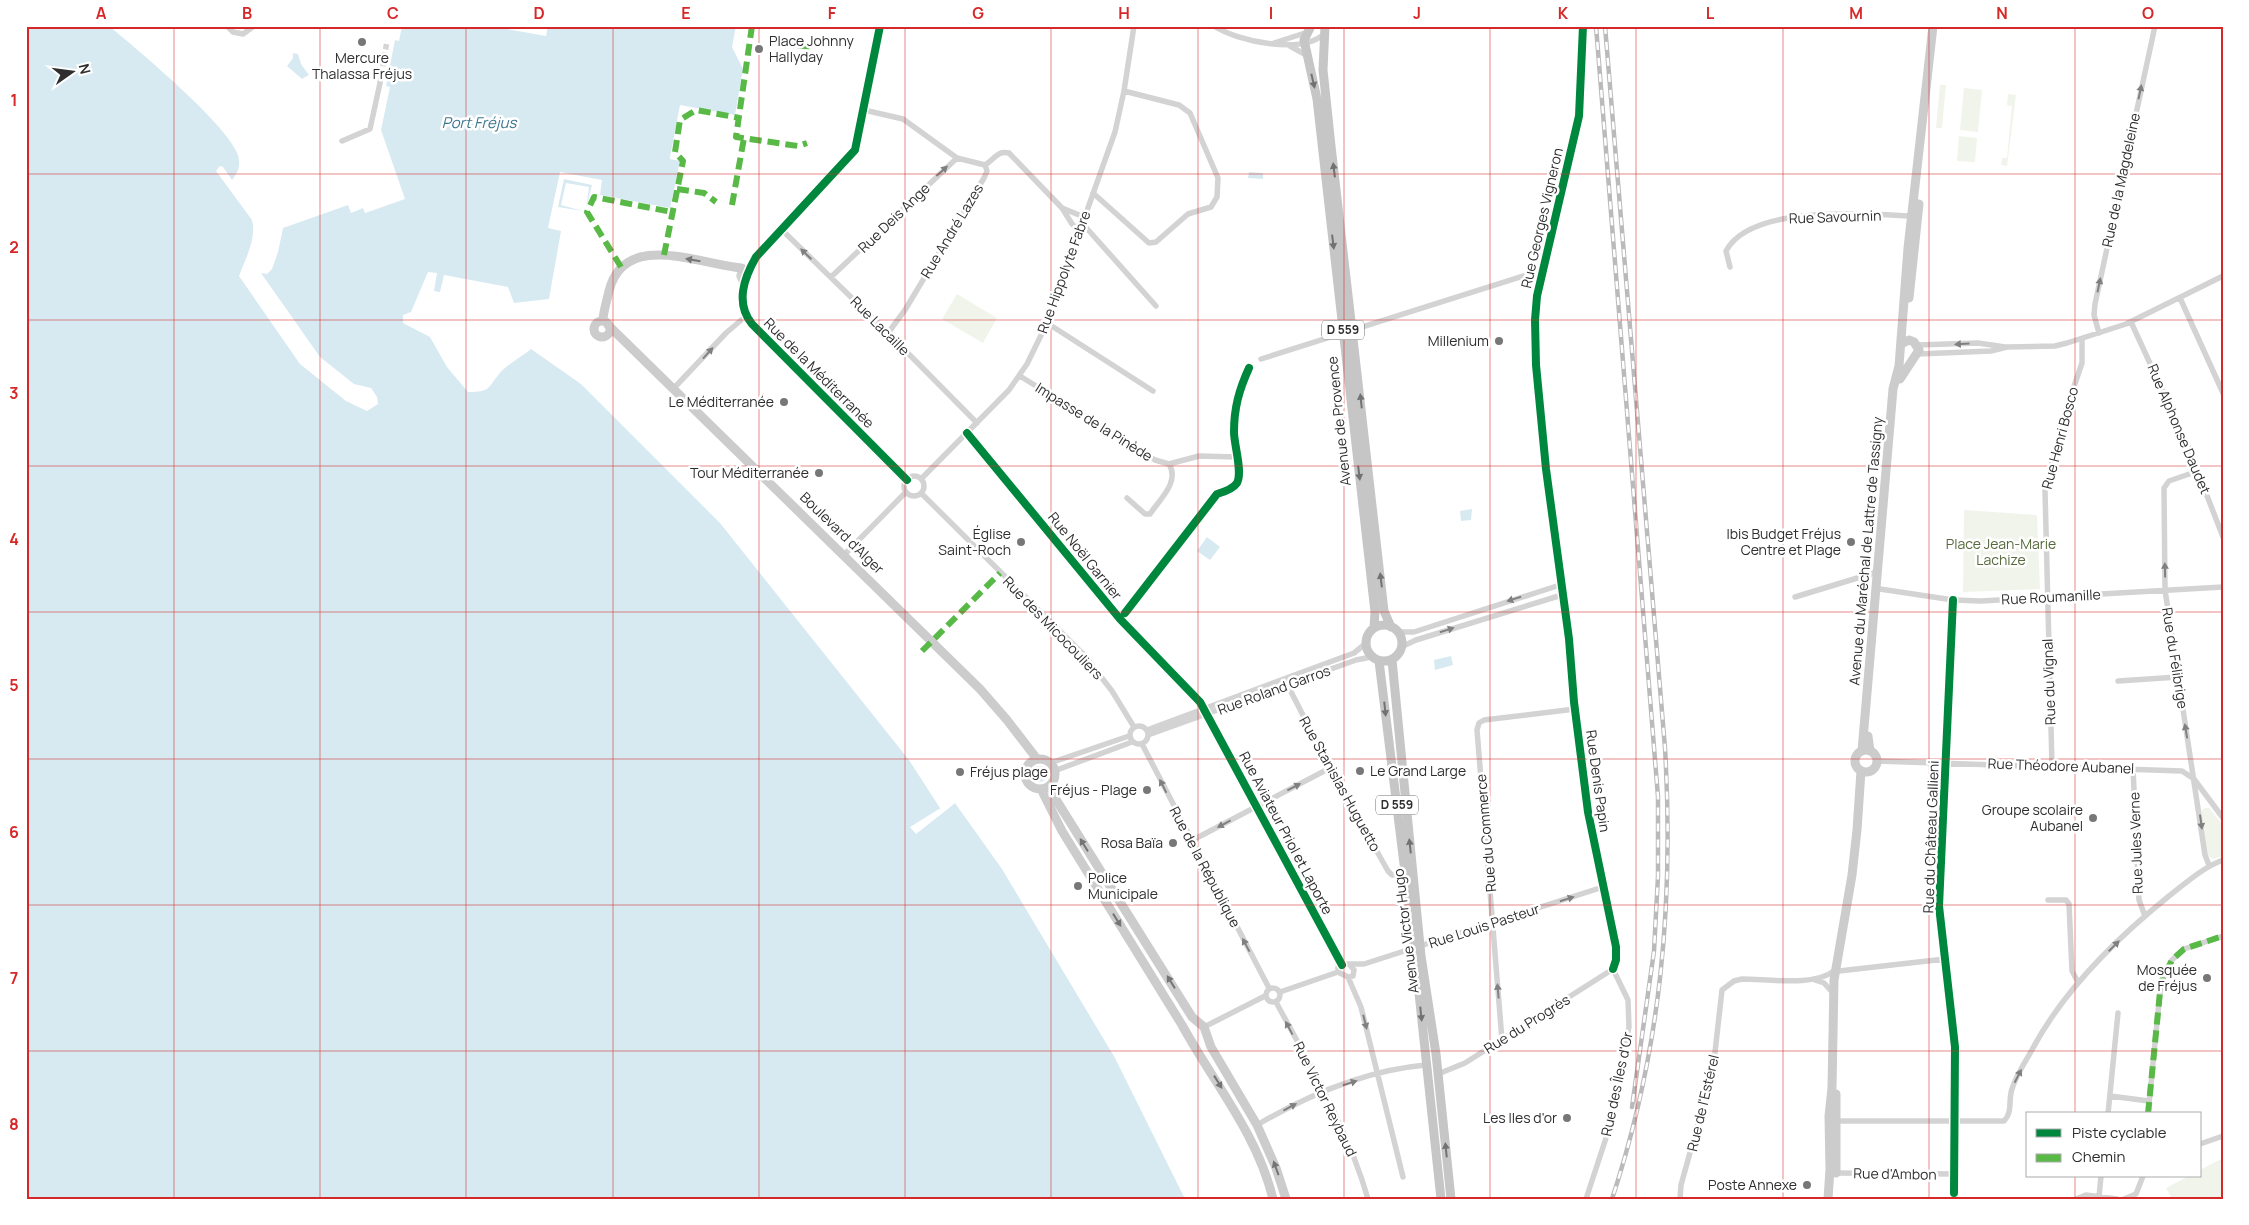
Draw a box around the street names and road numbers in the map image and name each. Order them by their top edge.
street label: Rue de la Magdeleine [2097,111,2144,249]
street label: Rue Georges Vigneron [1516,146,1567,290]
street label: Rue Deis Ange [854,179,934,257]
street label: Rue André Lazes [916,180,987,281]
street label: Rue Savournin [1788,205,1882,228]
street label: Rue Hippolyte Fabre [1032,208,1095,336]
street label: Rue Lacaille [847,292,914,359]
street label: Rue de la Méditerranée [760,313,879,432]
road number: D 559 [1322,320,1364,340]
street label: Avenue de Provence [1322,355,1355,487]
street label: Rue Alphonse Daudet [2143,361,2216,497]
street label: Impasse de la Pinède [1032,378,1156,465]
street label: Rue Henri Bosco [2037,385,2082,491]
street label: Avenue du Maréchal de Lattre de Tassigny [1844,415,1887,686]
street label: Boulevard d'Alger [796,488,889,578]
street label: Rue Noël Garnier [1044,508,1127,604]
street label: Rue des Micocouliers [999,572,1108,683]
street label: Rue Roumanille [2001,584,2101,609]
street label: Rue du Félibrige [2158,606,2193,710]
street label: Rue du Vignal [2037,638,2060,726]
street label: Rue Roland Garros [1215,660,1333,719]
street label: Rue Stanislas Huguetto [1295,713,1386,855]
street label: Rue Denis Papin [1582,729,1615,833]
street label: Rue Aviateur Priol et Laporte [1235,748,1338,918]
street label: Rue Théodore Aubanel [1987,753,2135,778]
street label: Rue du Château Gallieni [1918,760,1943,914]
street label: Rue du Commerce [1471,773,1500,893]
street label: Rue Jules Verne [2124,792,2147,894]
road number: D 559 [1376,796,1418,814]
street label: Rue de la République [1166,803,1245,931]
street label: Avenue Victor Hugo [1388,867,1423,995]
street label: Rue Louis Pasteur [1426,899,1542,952]
street label: Rue du Progrès [1480,990,1573,1058]
street label: Rue des Îles d'Or [1596,1030,1637,1138]
street label: Rue Victor Reybaud [1289,1038,1362,1159]
street label: Rue de l'Estérel [1682,1053,1723,1153]
street label: Rue d'Ambon [1853,1163,1937,1184]

